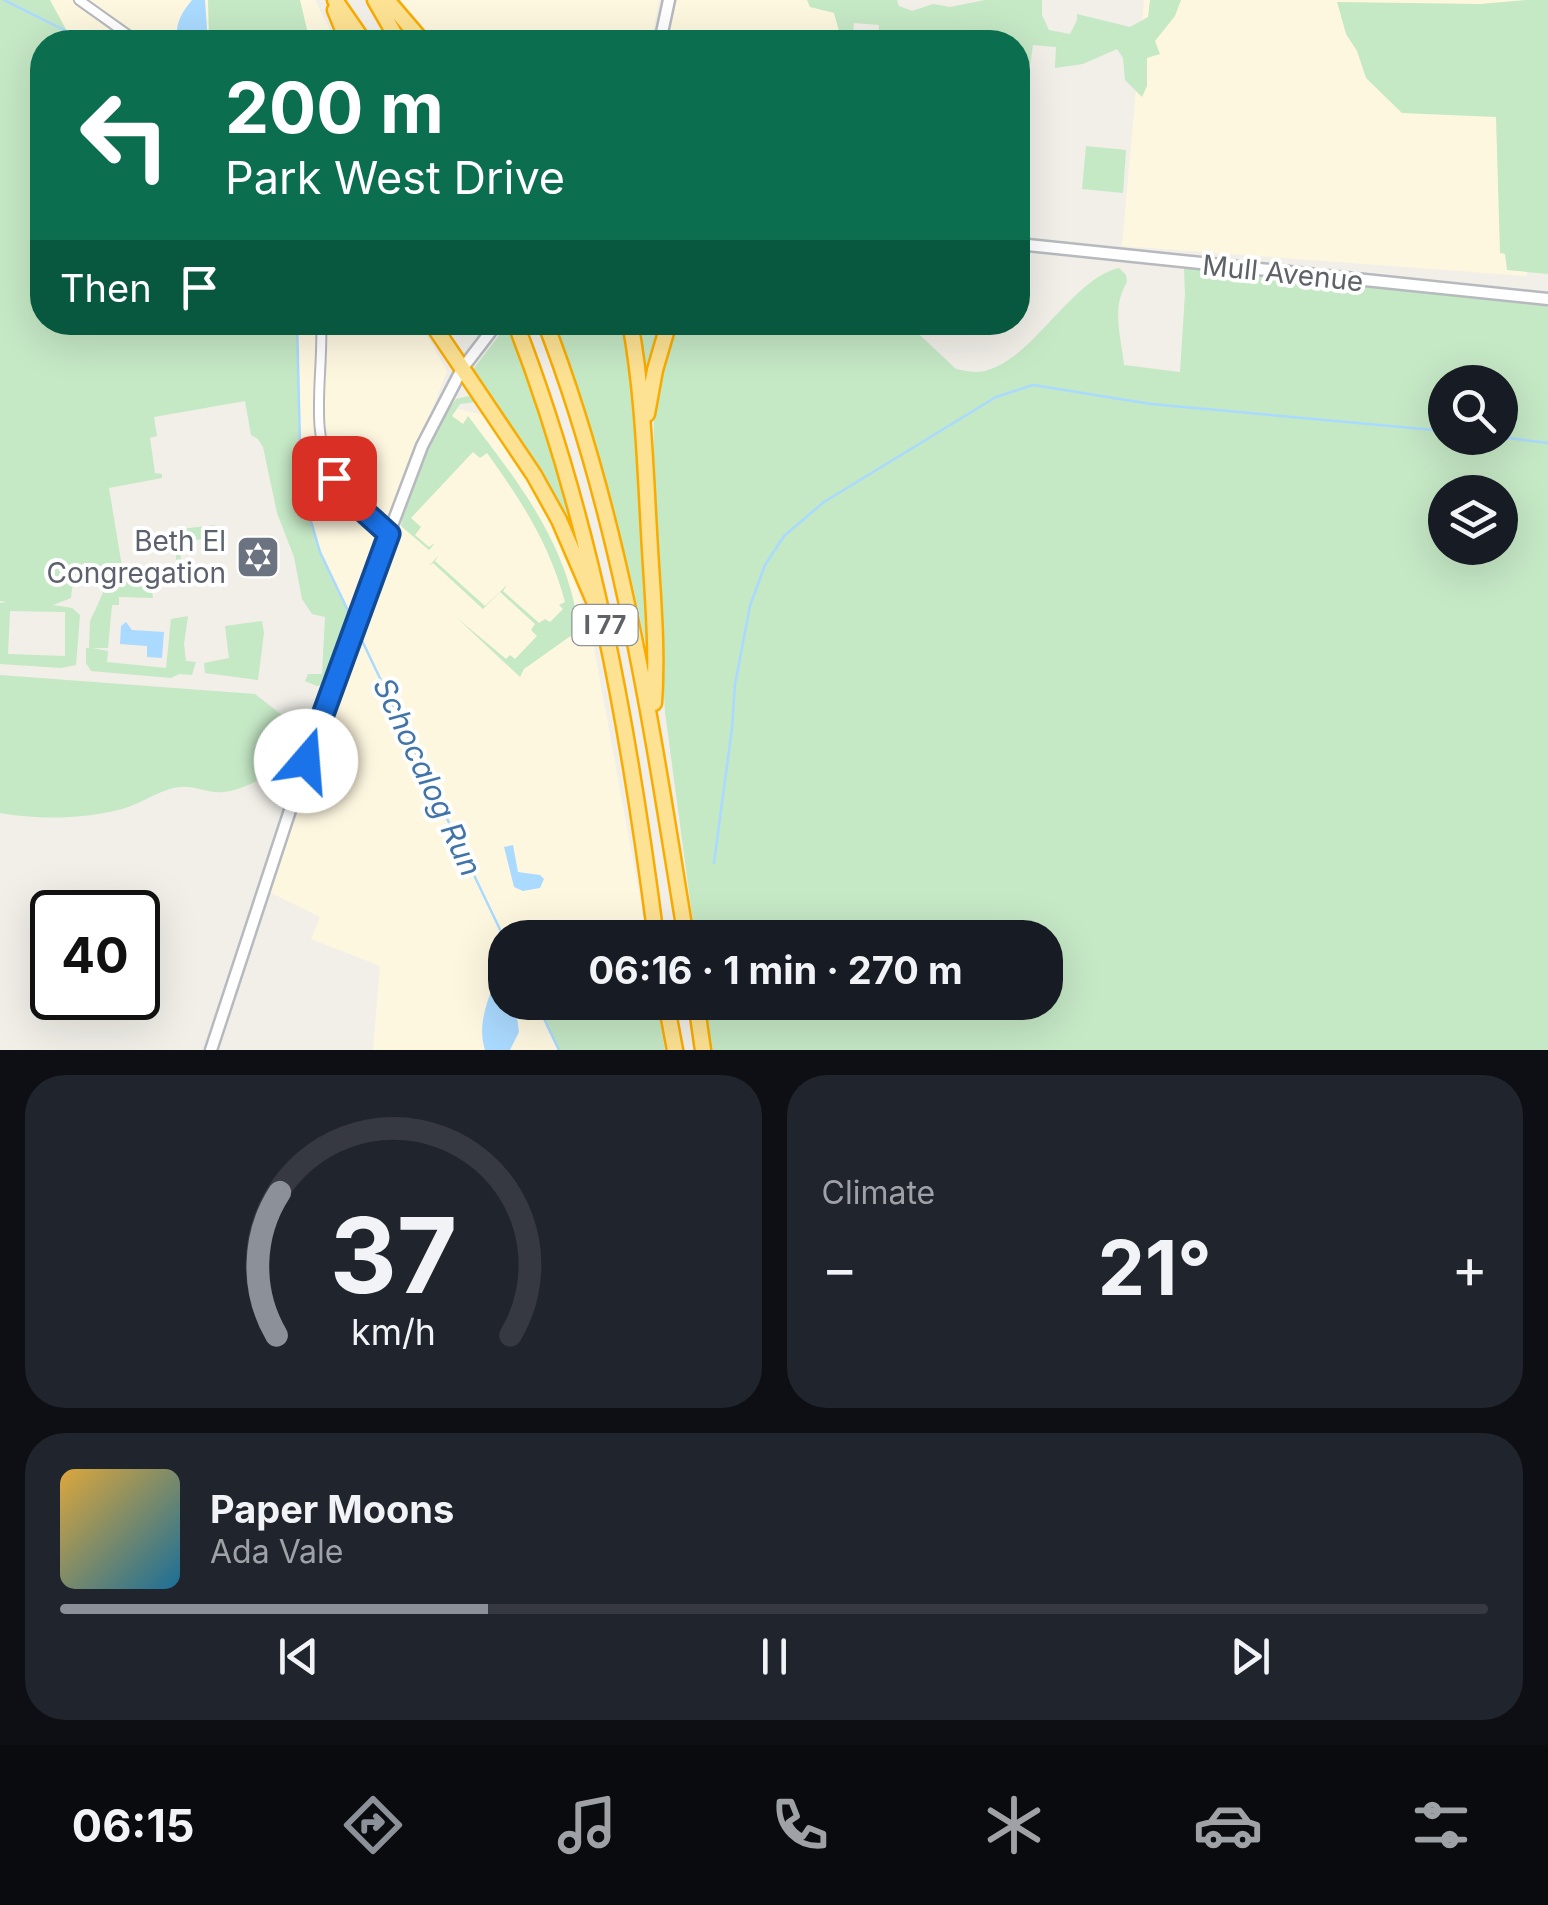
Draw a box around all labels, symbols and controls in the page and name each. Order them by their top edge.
text: 200 m [225,65,444,150]
icon: left [60,70,190,200]
text: Park West Drive [225,150,565,205]
street label: Mull Avenue [1201,248,1365,298]
icon: arrive [172,260,227,315]
text: Then [60,265,152,311]
map controls [1428,365,1518,565]
button: search [1428,365,1518,455]
pin [292,436,377,521]
icon: arrive [307,451,362,506]
button: layers [1428,475,1518,565]
place label: Beth El Congregation [46,524,226,590]
synagogue icon: Beth El Congregation [235,534,281,580]
road number: I 77 [572,605,638,645]
water label: Schocalog Run [366,672,490,881]
position arrow [254,709,358,813]
speed limit sign: 40 [30,890,160,1020]
text: 06:16 · 1 min · 270 m [588,947,963,993]
text: Climate [822,1173,935,1212]
text: 37 [329,1192,457,1318]
text: 21° [1098,1222,1212,1313]
text: − [822,1235,858,1301]
text: + [1452,1235,1488,1301]
text: km/h [351,1310,436,1354]
text: Paper Moons [210,1486,454,1532]
text: Ada Vale [210,1532,343,1571]
icon: previous [271,1629,326,1684]
icon: pause [747,1629,802,1684]
icon: next [1223,1629,1278,1684]
icon: directions [338,1790,408,1860]
icon: music [552,1790,622,1860]
icon: phone [765,1790,835,1860]
icon: climate [979,1790,1049,1860]
icon: car [1193,1790,1263,1860]
icon: filters [1406,1790,1476,1860]
text: 06:15 [72,1798,195,1853]

